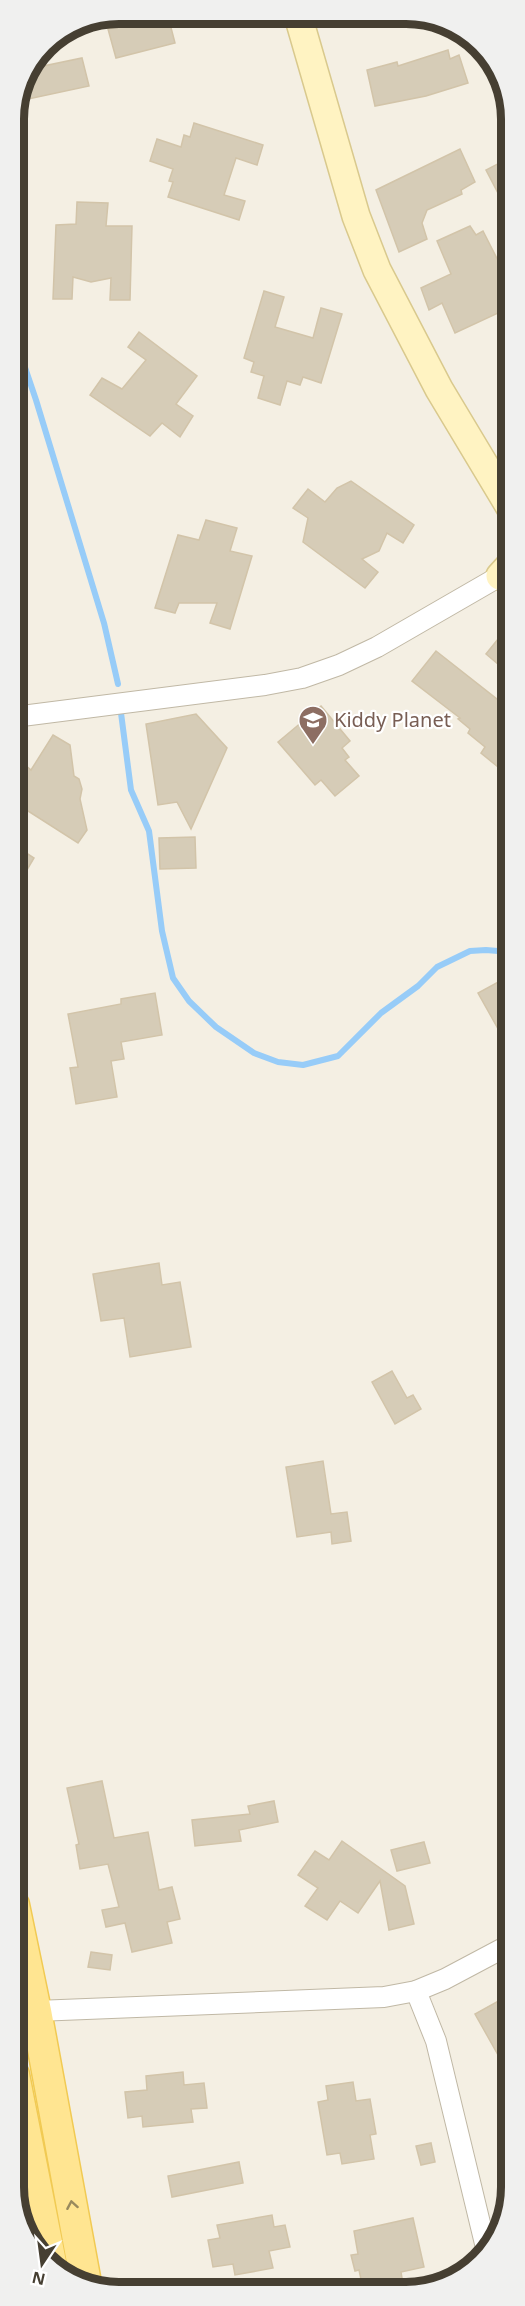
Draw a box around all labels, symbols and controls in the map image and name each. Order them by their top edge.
school or university icon: Kiddy Planet [297,704,329,746]
place label: Kiddy Planet [334,706,451,733]
one-way arrow [66,2200,79,2210]
north arrow [12,2234,72,2294]
text: N [30,2266,47,2291]

